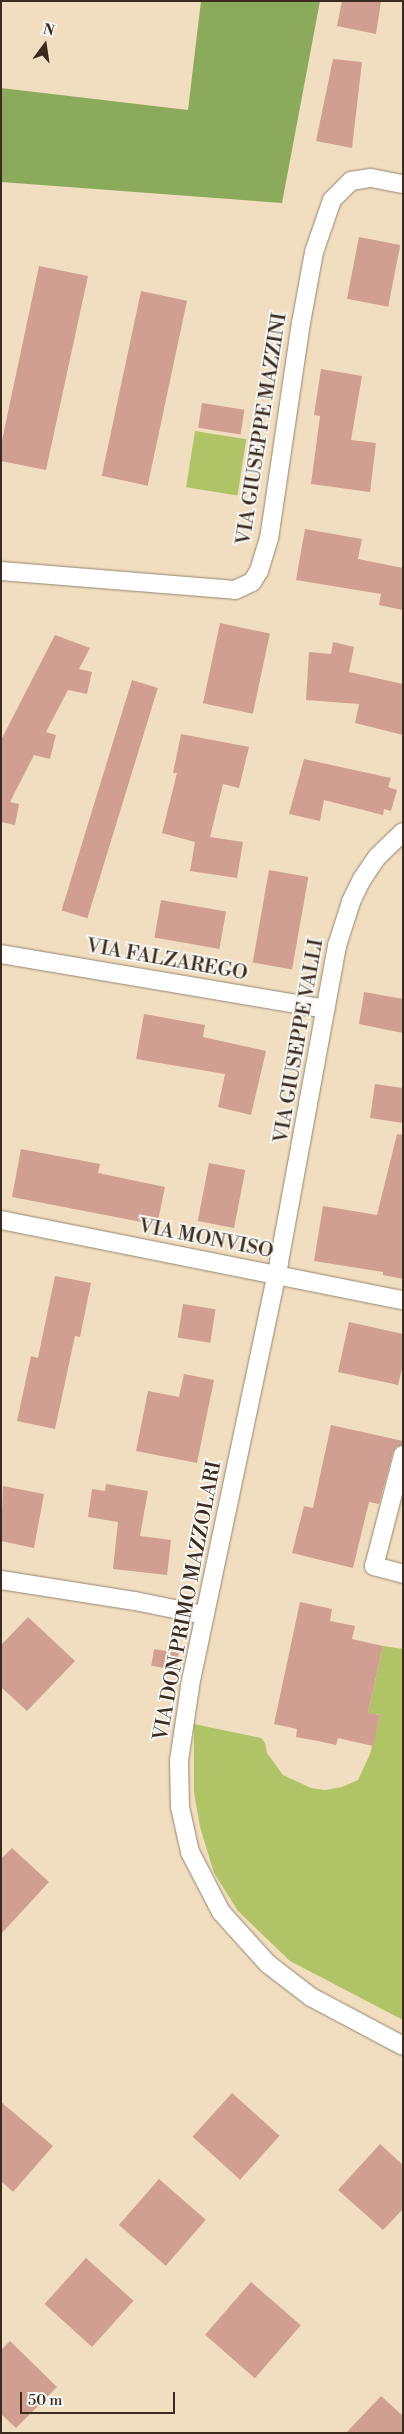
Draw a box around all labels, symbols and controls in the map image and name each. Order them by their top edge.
north arrow [20,20,70,70]
text: N [41,20,56,41]
street label: VIA GIUSEPPE MAZZINI [232,311,292,547]
street label: VIA FALZAREGO [85,934,249,986]
street label: VIA GIUSEPPE VALLI [269,937,329,1145]
street label: VIA MONVISO [137,1214,275,1264]
street label: VIA DON PRIMO MAZZOLARI [149,1459,227,1743]
scale bar [22,2382,178,2414]
text: 50 m [28,2391,62,2410]

